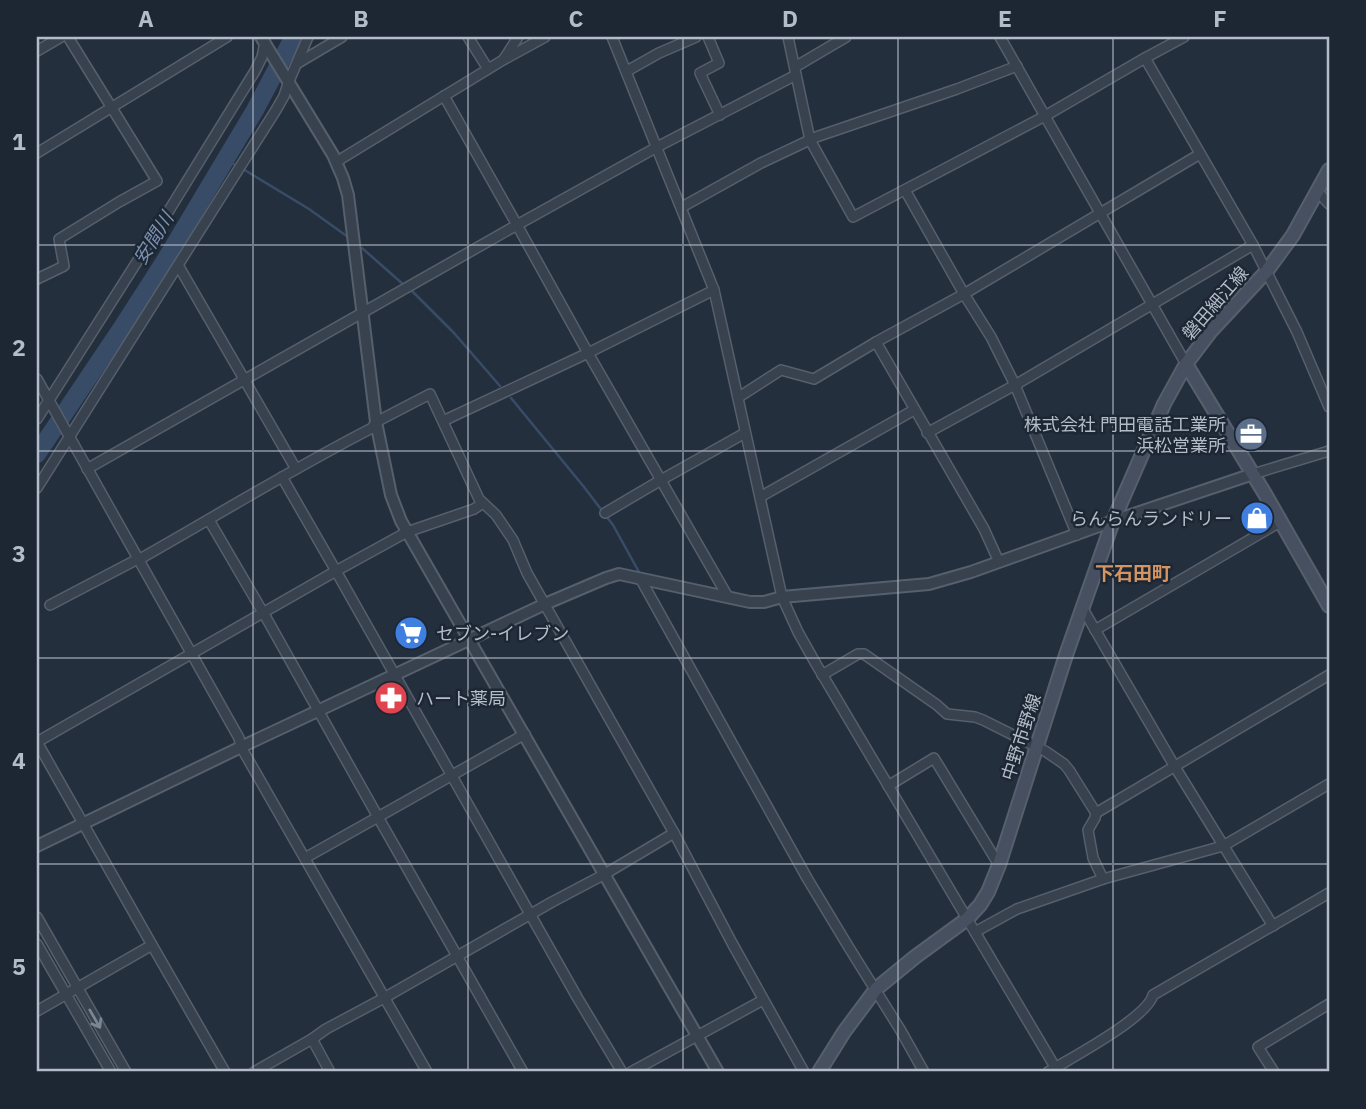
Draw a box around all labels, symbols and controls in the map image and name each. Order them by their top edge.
text: A [138,3,154,33]
text: B [353,3,369,33]
text: C [569,3,584,33]
text: D [782,3,798,33]
text: E [998,3,1012,33]
text: F [1213,3,1227,33]
text: 1 [12,126,26,156]
water label: 安間川 [128,206,179,269]
street label: 磐田細江線 [1177,261,1253,345]
text: 2 [12,332,26,362]
place label: 株式会社 門田電話工業所 浜松営業所 [1024,413,1226,457]
office icon: 株式会社 門田電話工業所 浜松営業所 [1232,415,1270,453]
shop icon: らんらんランドリー [1238,499,1276,537]
place label: らんらんランドリー [1070,507,1232,530]
text: 3 [12,538,26,568]
district label: 下石田町 [1095,561,1171,585]
supermarket icon: セブン-イレブン [392,614,430,652]
place label: セブン-イレブン [436,622,569,645]
pharmacy icon: ハート薬局 [372,679,410,717]
place label: ハート薬局 [416,687,506,710]
street label: 中野市野線 [996,691,1046,783]
text: 4 [12,745,26,775]
text: 5 [12,951,26,981]
one-way arrow [89,1008,102,1029]

